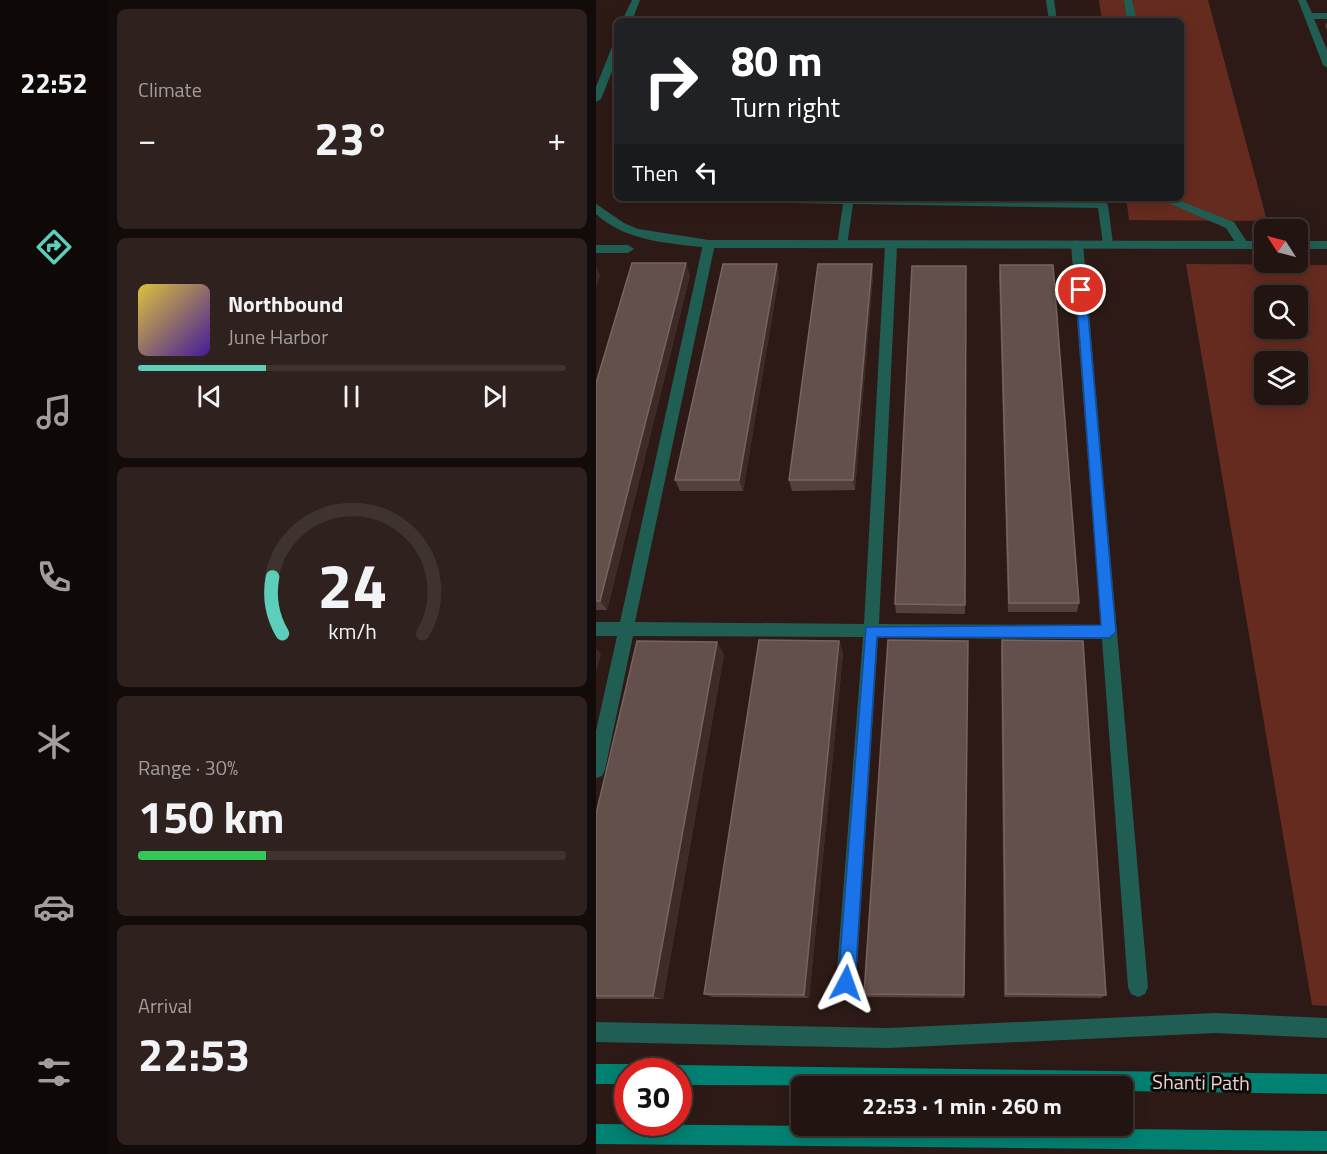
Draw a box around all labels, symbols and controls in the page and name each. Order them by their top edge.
text: 80 m [731,28,823,92]
icon: right [632,42,710,120]
text: 22:52 [20,62,88,103]
text: Climate [138,74,202,105]
text: Turn right [731,86,840,127]
text: 23° [314,104,390,172]
text: − [138,114,156,164]
text: + [548,114,566,164]
text: Then [632,156,678,190]
icon: left [690,156,723,189]
north arrow [1254,219,1308,273]
map controls [1254,219,1308,405]
icon: directions [33,226,75,268]
pin [1055,264,1106,315]
icon: arrive [1064,273,1097,306]
button: search [1254,285,1308,339]
text: Northbound [228,287,343,321]
text: June Harbor [228,321,328,352]
button: layers [1254,351,1308,405]
icon: previous [193,380,226,413]
icon: pause [335,380,368,413]
icon: next [478,380,511,413]
icon: music [33,391,75,433]
text: 24 [317,537,387,632]
icon: phone [33,556,75,598]
text: km/h [328,615,376,647]
icon: climate [33,721,75,763]
text: Range · 30% [138,752,238,783]
text: 150 km [138,782,284,850]
icon: car [33,886,75,928]
position arrow [814,951,878,1015]
text: Arrival [138,990,192,1021]
text: 22:53 [138,1020,250,1088]
icon: filters [33,1051,75,1093]
speed limit sign: 30 [614,1058,692,1136]
street label: Shanti Path [1152,1066,1250,1098]
text: 22:53 · 1 min · 260 m [862,1089,1062,1123]

